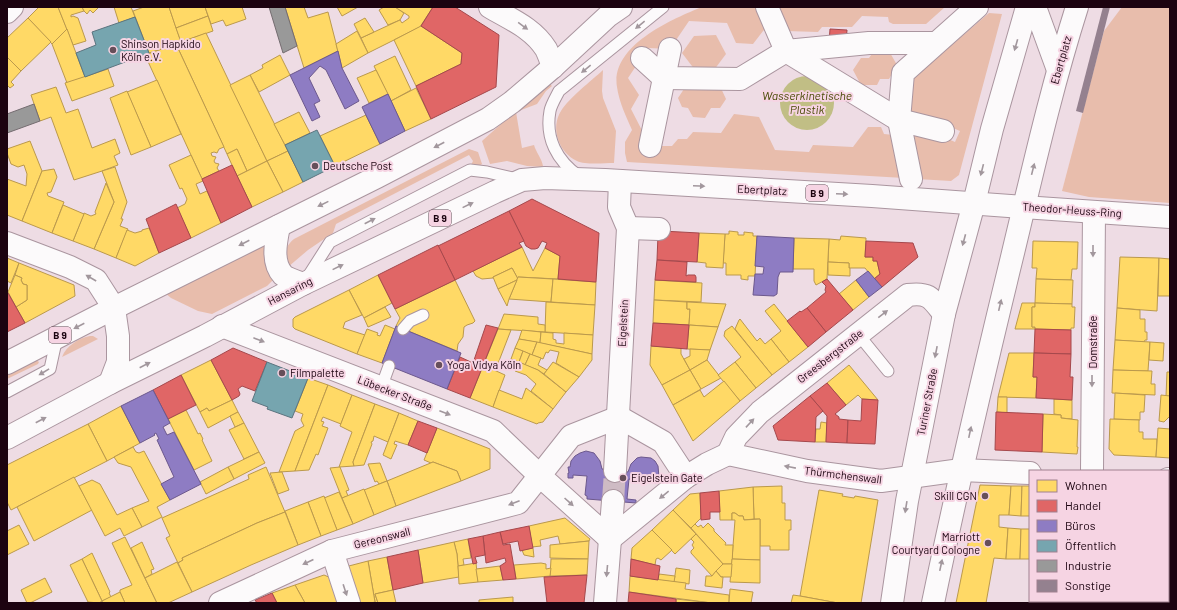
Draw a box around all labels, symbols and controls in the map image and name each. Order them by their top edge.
one-way arrow [634,21,645,30]
one-way arrow [518,22,529,30]
street label: Ebertplatz [1047,34,1074,86]
place label: Shinson Hapkido Köln e.V. [121,37,201,63]
one-way arrow [1013,39,1019,51]
marker: Shinson Hapkido Köln e.V. [108,45,118,55]
one-way arrow [581,64,592,73]
water label: Wasserkinetische Plastik [762,88,852,116]
one-way arrow [433,141,445,148]
place label: Deutsche Post [323,159,392,172]
marker: Deutsche Post [310,161,320,171]
one-way arrow [1030,163,1036,175]
one-way arrow [979,164,985,176]
street label: Ebertplatz [737,182,787,197]
one-way arrow [693,183,705,190]
road number: B 9 [806,185,828,201]
one-way arrow [836,191,848,198]
street label: Theodor-Heuss-Ring [1022,200,1122,219]
one-way arrow [318,201,329,207]
one-way arrow [462,202,474,208]
road number: B 9 [429,210,451,226]
one-way arrow [364,218,376,224]
one-way arrow [961,235,967,247]
one-way arrow [238,240,250,246]
one-way arrow [1090,245,1096,258]
one-way arrow [333,264,344,270]
one-way arrow [85,274,97,281]
street label: Hansaring [265,274,314,307]
street label: Eigelstein [615,299,630,347]
one-way arrow [997,299,1003,311]
one-way arrow [878,310,889,318]
street label: Domstraße [1086,315,1099,368]
one-way arrow [74,322,85,329]
street label: Greesbergstraße [794,326,865,385]
road number: B 9 [49,327,71,343]
one-way arrow [253,338,265,344]
one-way arrow [933,346,939,359]
place label: Yoga Vidya Köln [447,358,521,371]
marker: Yoga Vidya Köln [434,360,444,370]
one-way arrow [140,362,151,368]
place label: Filmpalette [290,366,345,379]
street label: Turiner Straße [914,367,939,437]
one-way arrow [39,368,50,375]
marker: Filmpalette [277,368,287,378]
street label: Lübecker Straße [356,372,435,413]
one-way arrow [1089,375,1095,388]
one-way arrow [440,410,452,416]
one-way arrow [36,417,47,423]
one-way arrow [745,418,755,428]
one-way arrow [967,426,973,438]
street label: Thürmchenswall [804,463,883,486]
one-way arrow [784,464,796,470]
legend [1029,470,1169,602]
place label: Eigelstein Gate [631,471,703,484]
marker: Eigelstein Gate [618,473,628,483]
text: Wohnen [1065,478,1107,492]
place label: Skill CGN [934,489,977,502]
one-way arrow [659,491,670,499]
marker: Skill CGN [980,491,990,501]
one-way arrow [563,497,574,506]
text: Handel [1065,498,1101,512]
one-way arrow [507,501,519,507]
one-way arrow [903,501,909,514]
text: Büros [1065,518,1096,532]
street label: Gereonswall [352,524,411,551]
place label: Marriott Courtyard Cologne [892,530,980,556]
marker: Marriott Courtyard Cologne [983,538,993,548]
text: Öffentlich [1065,538,1116,552]
text: Industrie [1065,558,1111,572]
one-way arrow [303,559,314,565]
one-way arrow [939,559,945,571]
one-way arrow [604,565,611,577]
text: Sonstige [1065,578,1111,592]
one-way arrow [342,585,348,597]

